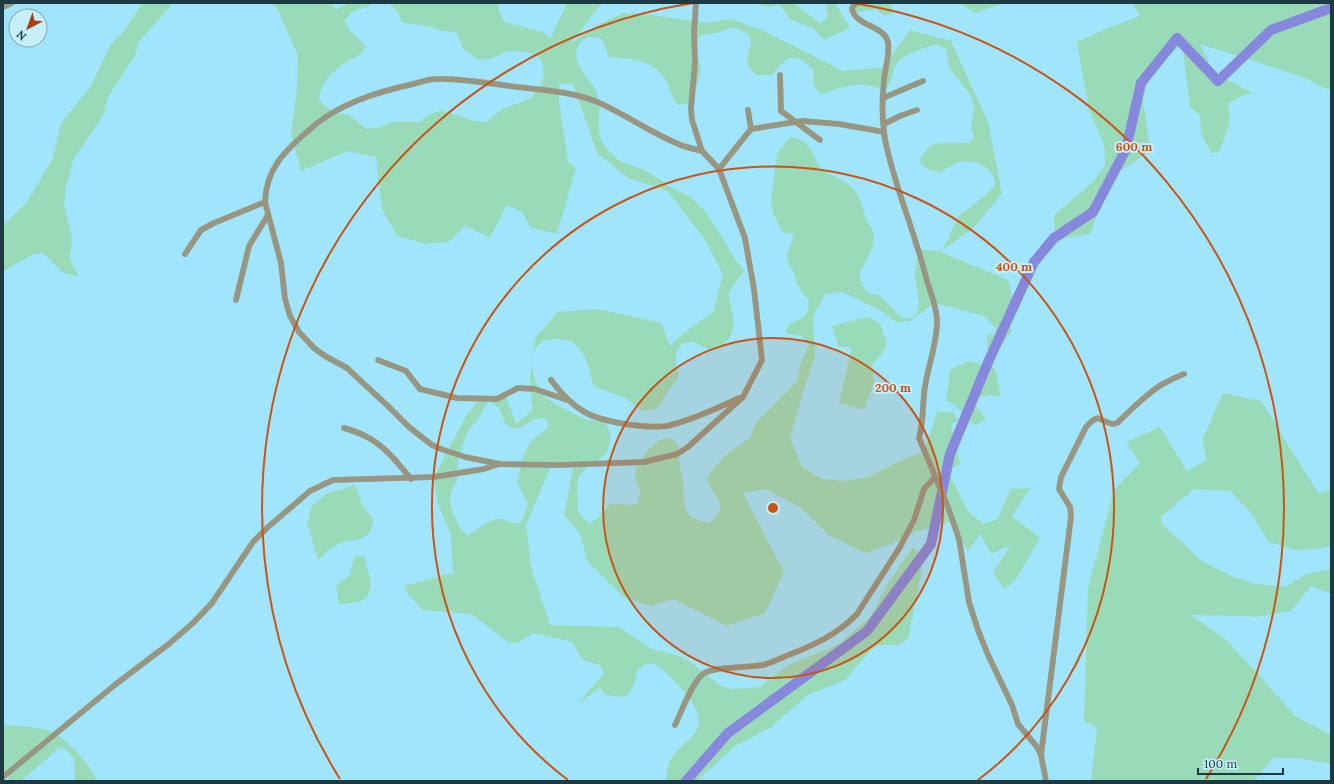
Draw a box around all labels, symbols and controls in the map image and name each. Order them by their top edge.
north arrow [8,8,48,48]
text: N [13,27,29,44]
text: 600 m [1116,139,1152,154]
text: 400 m [996,259,1032,274]
text: 200 m [875,380,911,395]
centre of rings [766,501,780,515]
scale bar [1198,750,1283,776]
text: 100 m [1204,756,1237,771]

